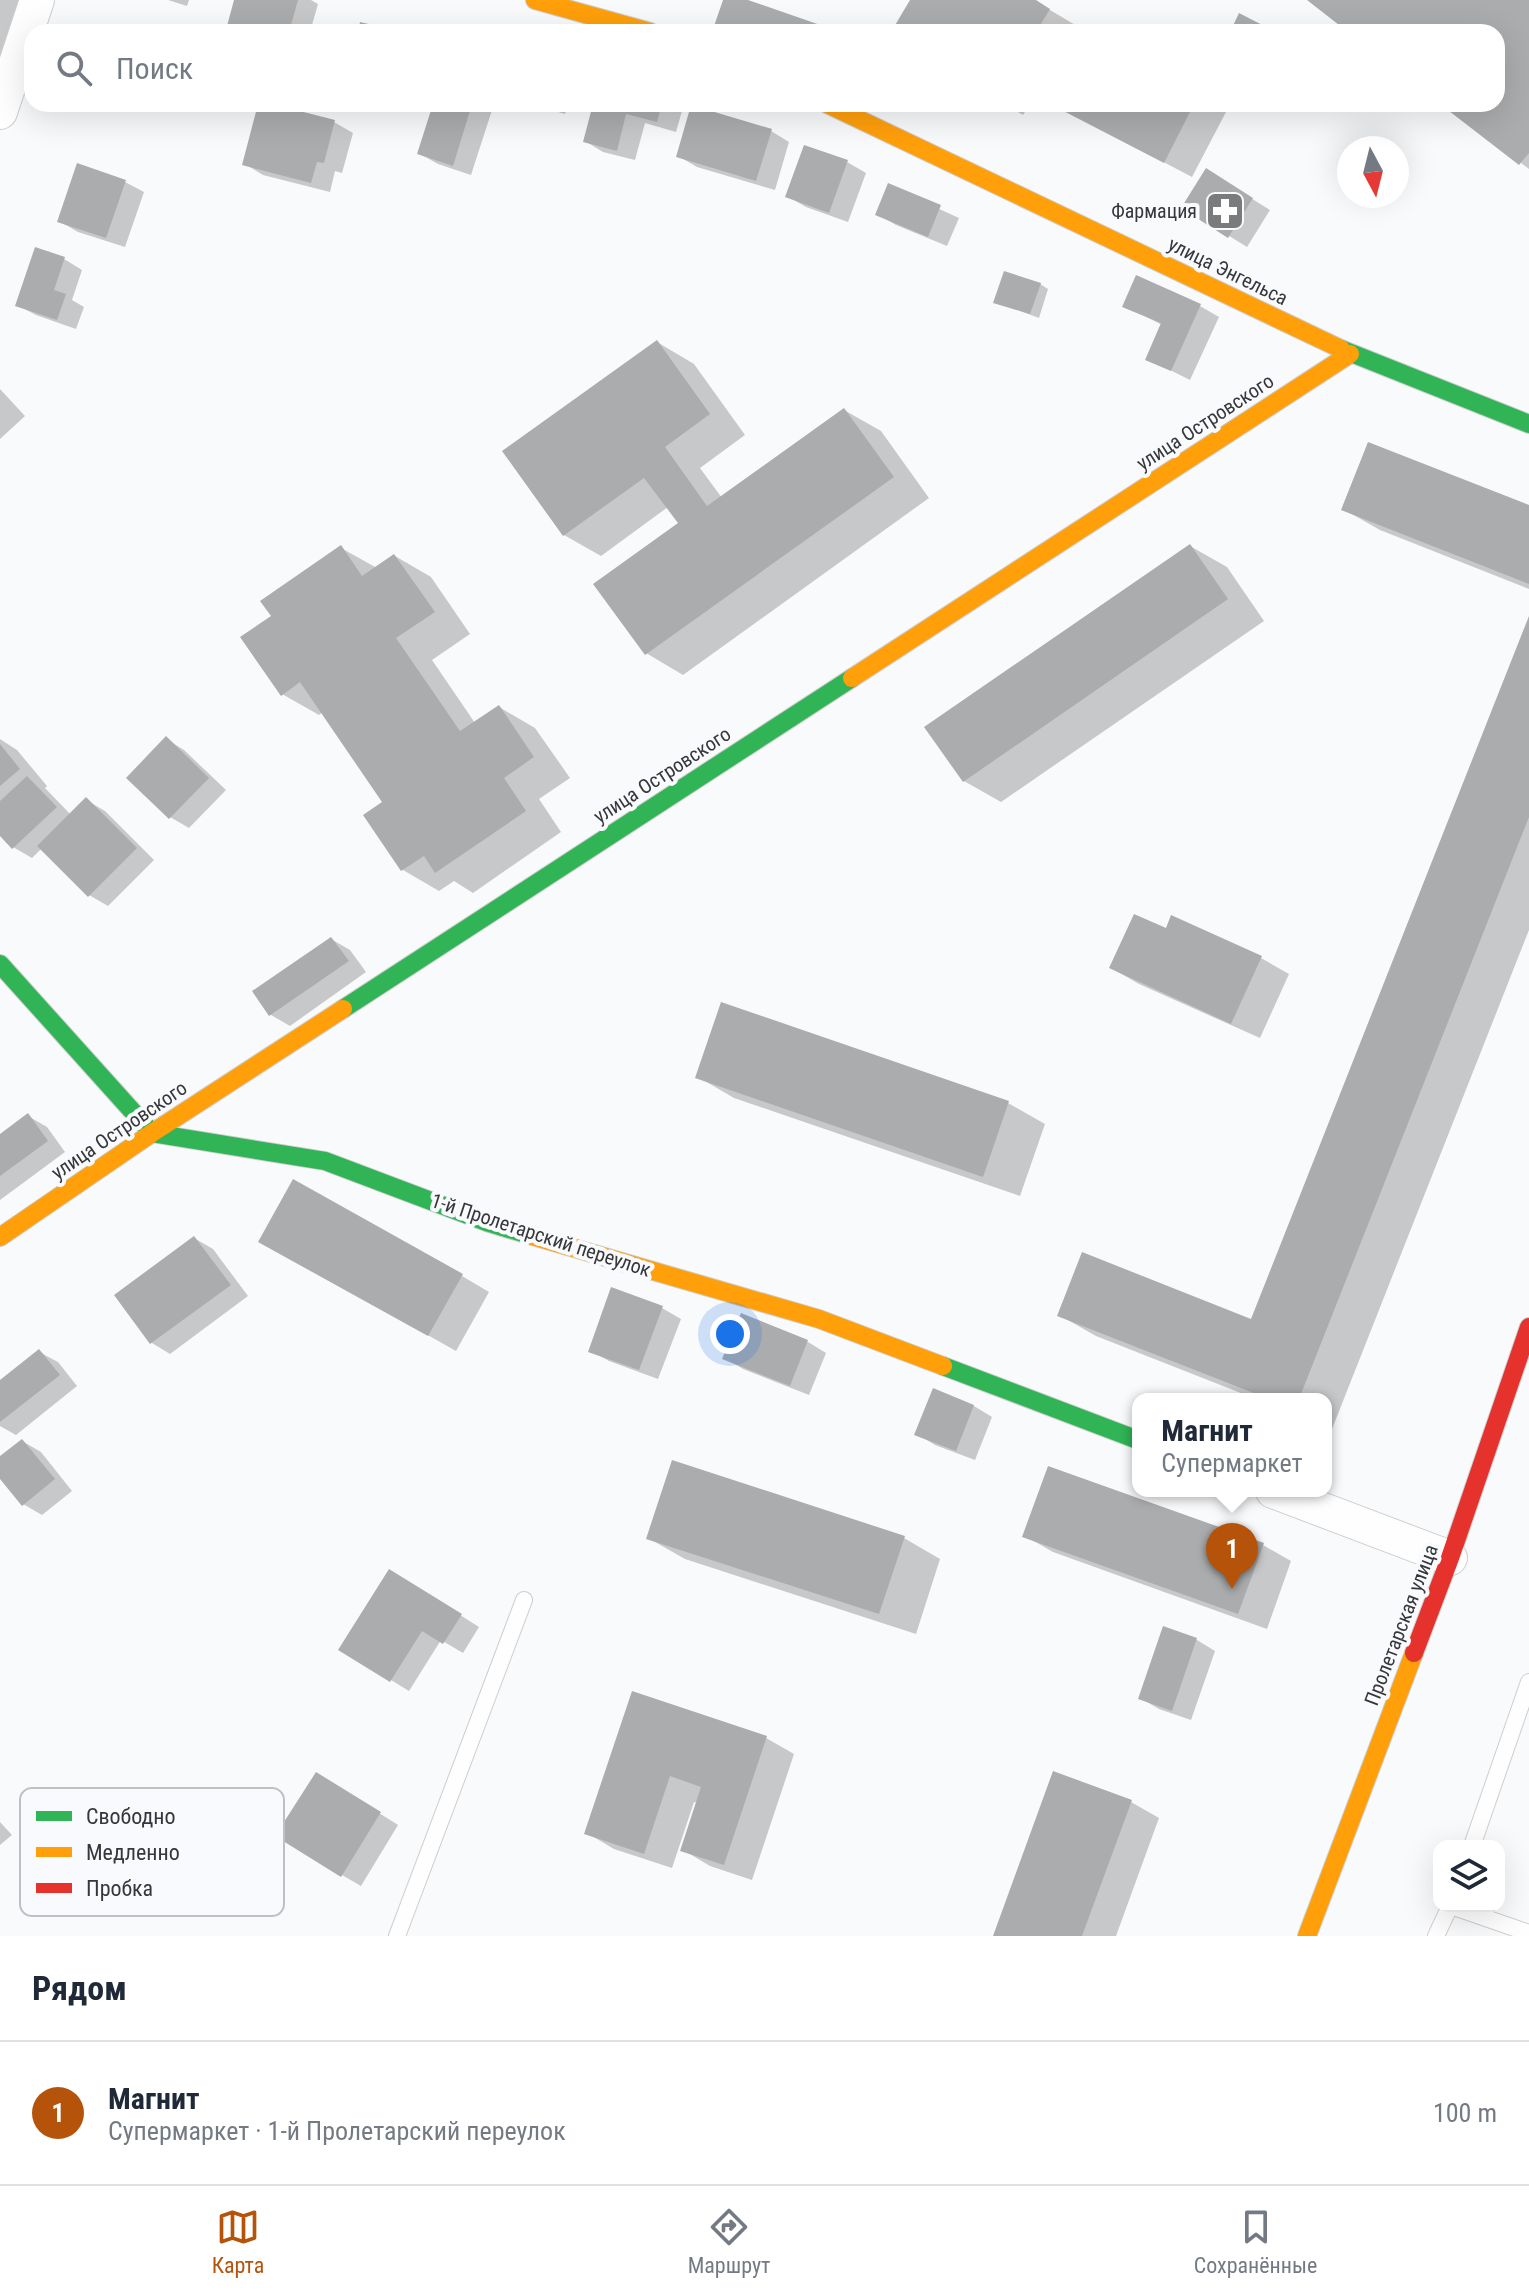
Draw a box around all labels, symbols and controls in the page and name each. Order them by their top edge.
search box [24,24,1505,112]
icon: search [52,46,96,90]
text: Поиск [116,51,193,86]
north arrow [1337,136,1409,208]
pharmacy icon: Фармация [1204,190,1246,232]
place label: Фармация [1111,199,1197,223]
street label: улица Энгельса [1164,232,1292,310]
street label: улица Островского [1132,369,1278,475]
street label: улица Островского [589,722,735,828]
street label: улица Островского [47,1076,191,1184]
street label: 1-й Пролетарский переулок [428,1188,654,1282]
your location [710,1314,750,1354]
popup [1132,1393,1332,1497]
text: Магнит [1161,1413,1253,1448]
text: Супермаркет [1161,1448,1303,1478]
pin: 1 [1206,1523,1258,1589]
street label: Пролетарская улица [1359,1541,1443,1709]
legend [20,1788,284,1916]
text: Свободно [86,1804,176,1829]
text: Медленно [86,1840,180,1865]
map controls [1433,1840,1505,1912]
button: layers [1433,1840,1505,1912]
text: Пробка [86,1876,153,1901]
text: Рядом [32,1968,127,2008]
text: Магнит [108,2081,200,2116]
text: 1 [51,2098,65,2128]
text: 100 m [1433,2098,1497,2128]
text: Супермаркет · 1-й Пролетарский переулок [108,2116,566,2146]
tab: Карта [212,2205,264,2278]
tab: Маршрут [688,2205,770,2278]
tab: Сохранённые [1194,2205,1317,2278]

